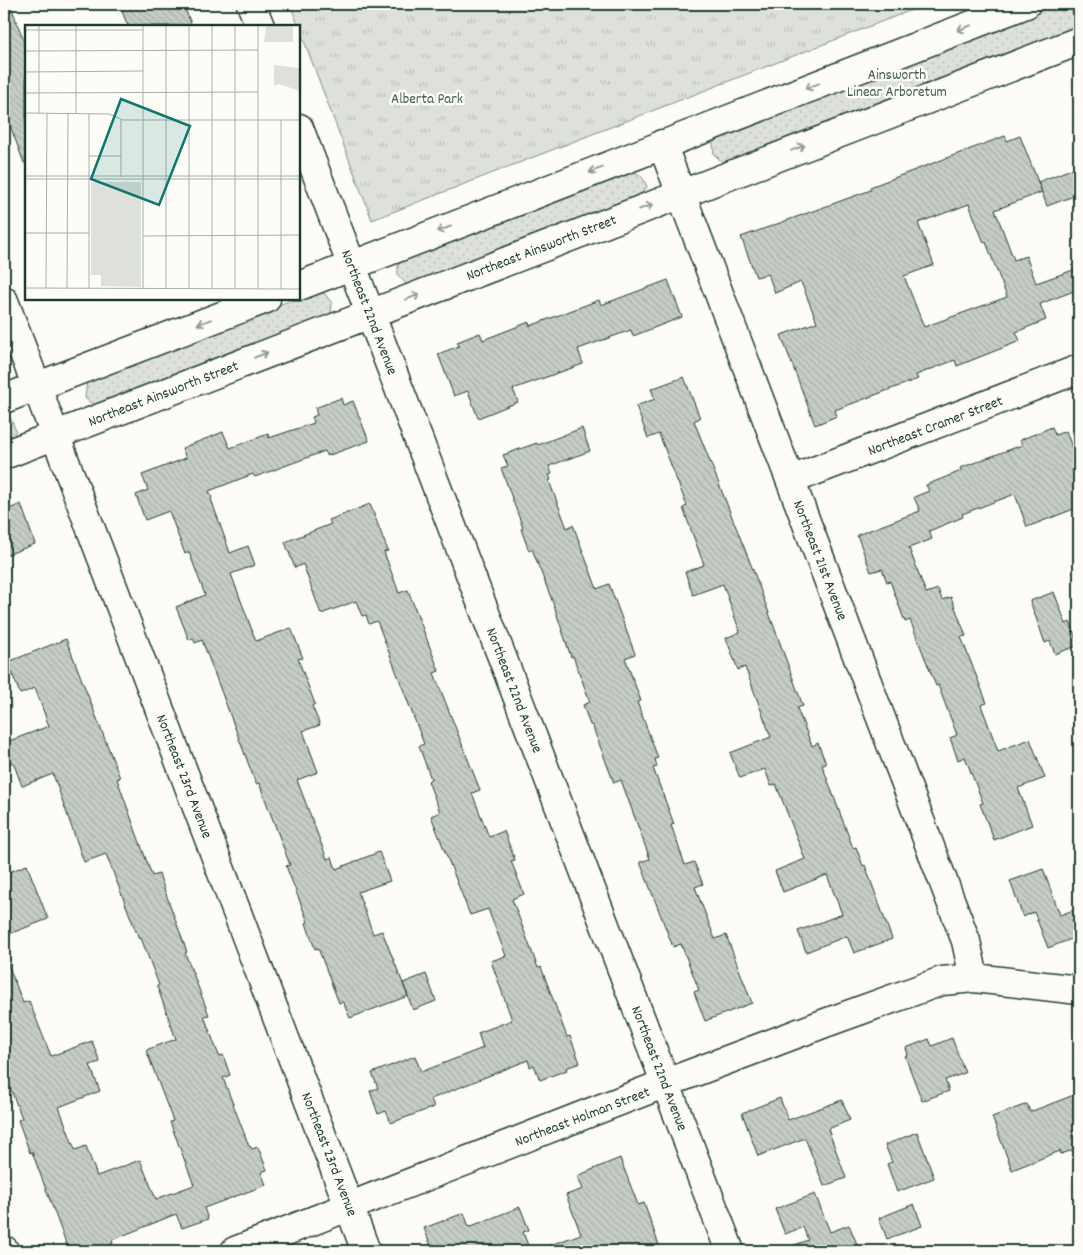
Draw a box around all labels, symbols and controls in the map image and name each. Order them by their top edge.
one-way arrow [957,23,972,33]
inset map [25,25,300,300]
park label: Ainsworth Linear Arboretum [847,65,947,104]
one-way arrow [805,82,821,91]
park label: Alberta Park [391,89,463,111]
one-way arrow [790,143,805,152]
one-way arrow [588,166,604,175]
one-way arrow [638,201,653,211]
street label: Northeast Ainsworth Street [463,210,620,288]
one-way arrow [437,225,452,234]
street label: Northeast 22nd Avenue [334,247,402,379]
one-way arrow [405,292,420,301]
one-way arrow [197,318,212,328]
one-way arrow [254,350,269,359]
street label: Northeast Ainsworth Street [85,356,242,434]
street label: Northeast Cramer Street [865,391,1007,463]
street label: Northeast 21st Avenue [786,497,852,624]
street label: Northeast 22nd Avenue [479,625,547,757]
street label: Northeast 23rd Avenue [149,711,217,842]
street label: Northeast 22nd Avenue [624,1003,692,1135]
street label: Northeast Holman Street [512,1082,654,1154]
street label: Northeast 23rd Avenue [294,1089,362,1220]

